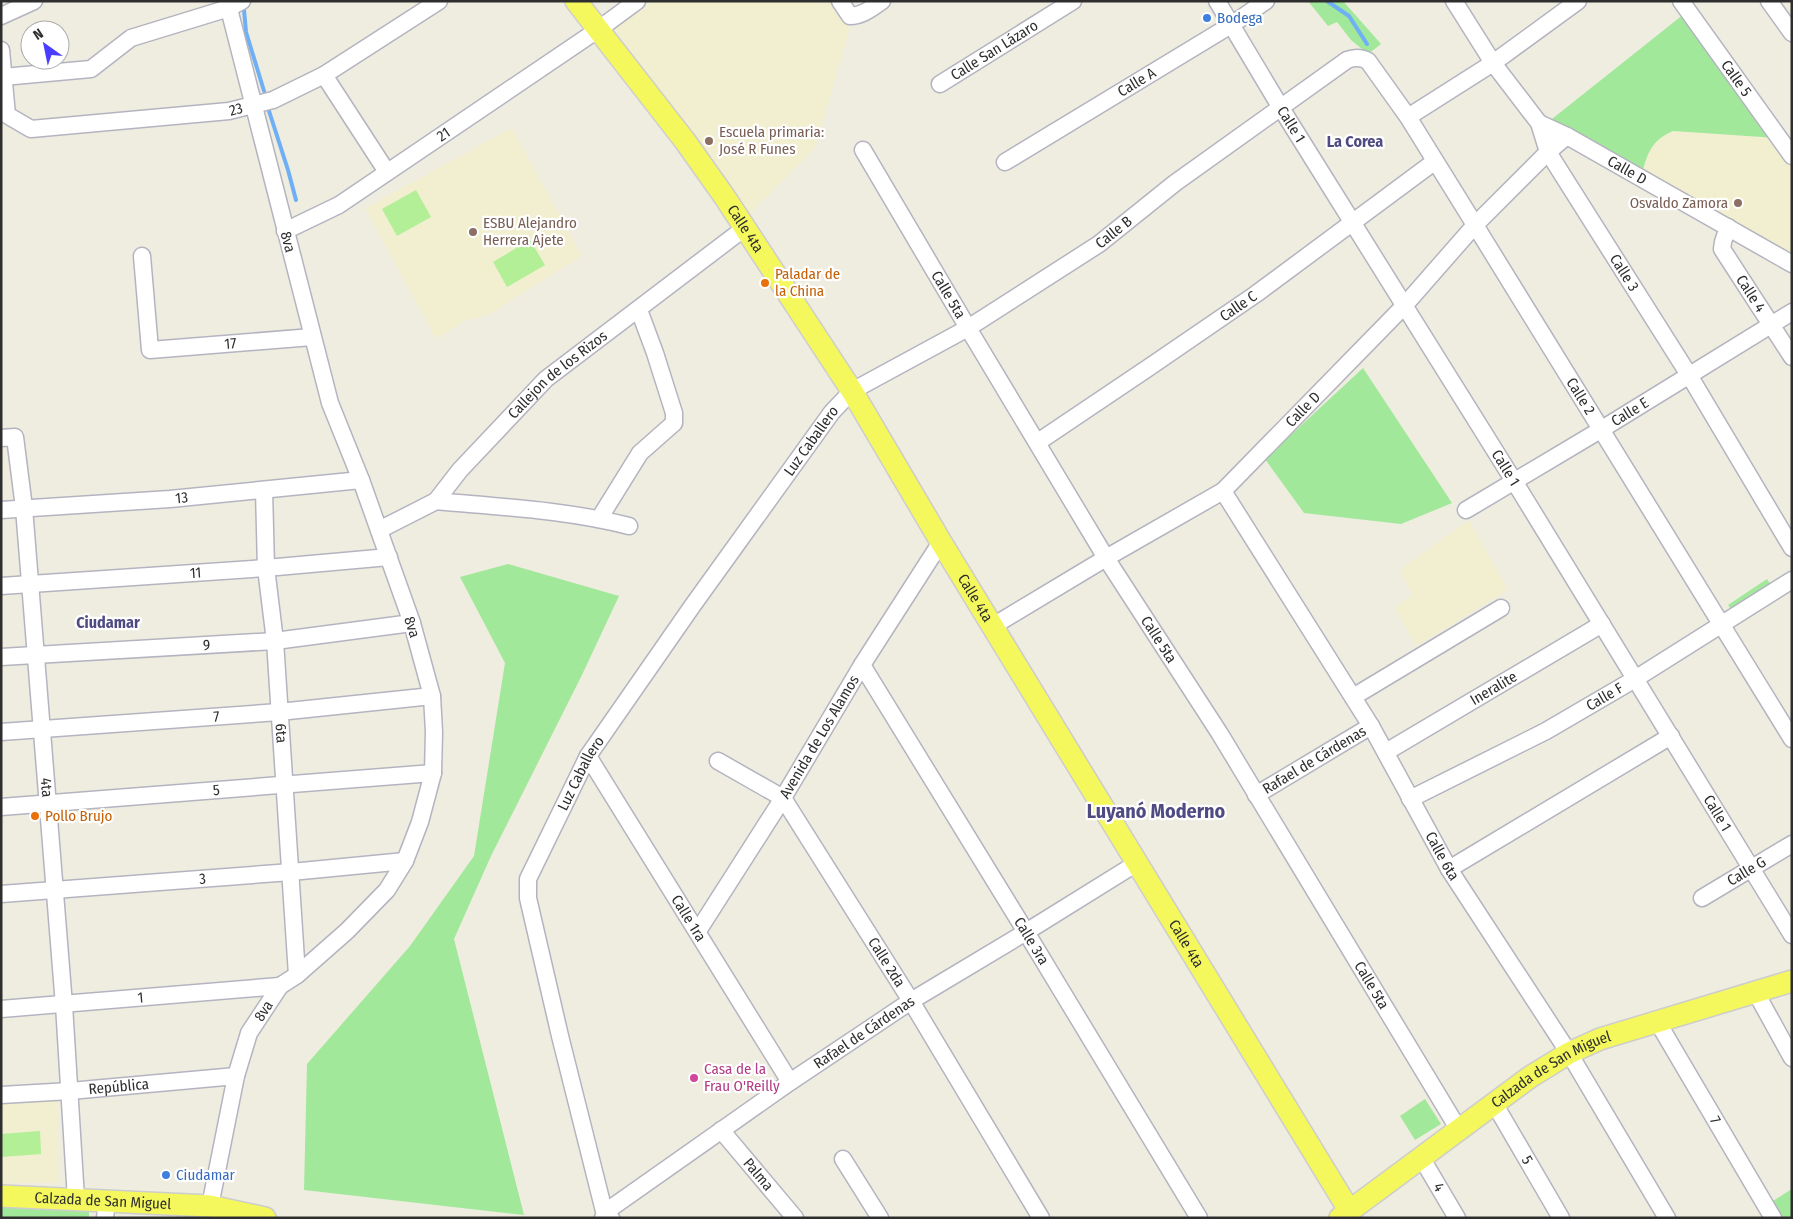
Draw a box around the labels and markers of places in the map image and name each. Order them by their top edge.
place label: Bodega [1217,9,1263,27]
marker: Bodega [1201,12,1213,24]
place label: Escuela primaria: José R Funes [719,123,824,158]
marker: Escuela primaria: José R Funes [703,135,715,147]
place label: Osvaldo Zamora [1630,194,1728,212]
marker: Osvaldo Zamora [1732,197,1744,209]
place label: ESBU Alejandro Herrera Ajete [483,214,577,249]
marker: ESBU Alejandro Herrera Ajete [467,226,479,238]
place label: Paladar de la China [775,265,840,300]
marker: Paladar de la China [759,277,771,289]
place label: Pollo Brujo [45,807,113,825]
marker: Pollo Brujo [29,810,41,822]
place label: Casa de la Frau O'Reilly [704,1060,780,1095]
marker: Casa de la Frau O'Reilly [688,1072,700,1084]
place label: Ciudamar [176,1166,236,1184]
marker: Ciudamar [160,1169,172,1181]

